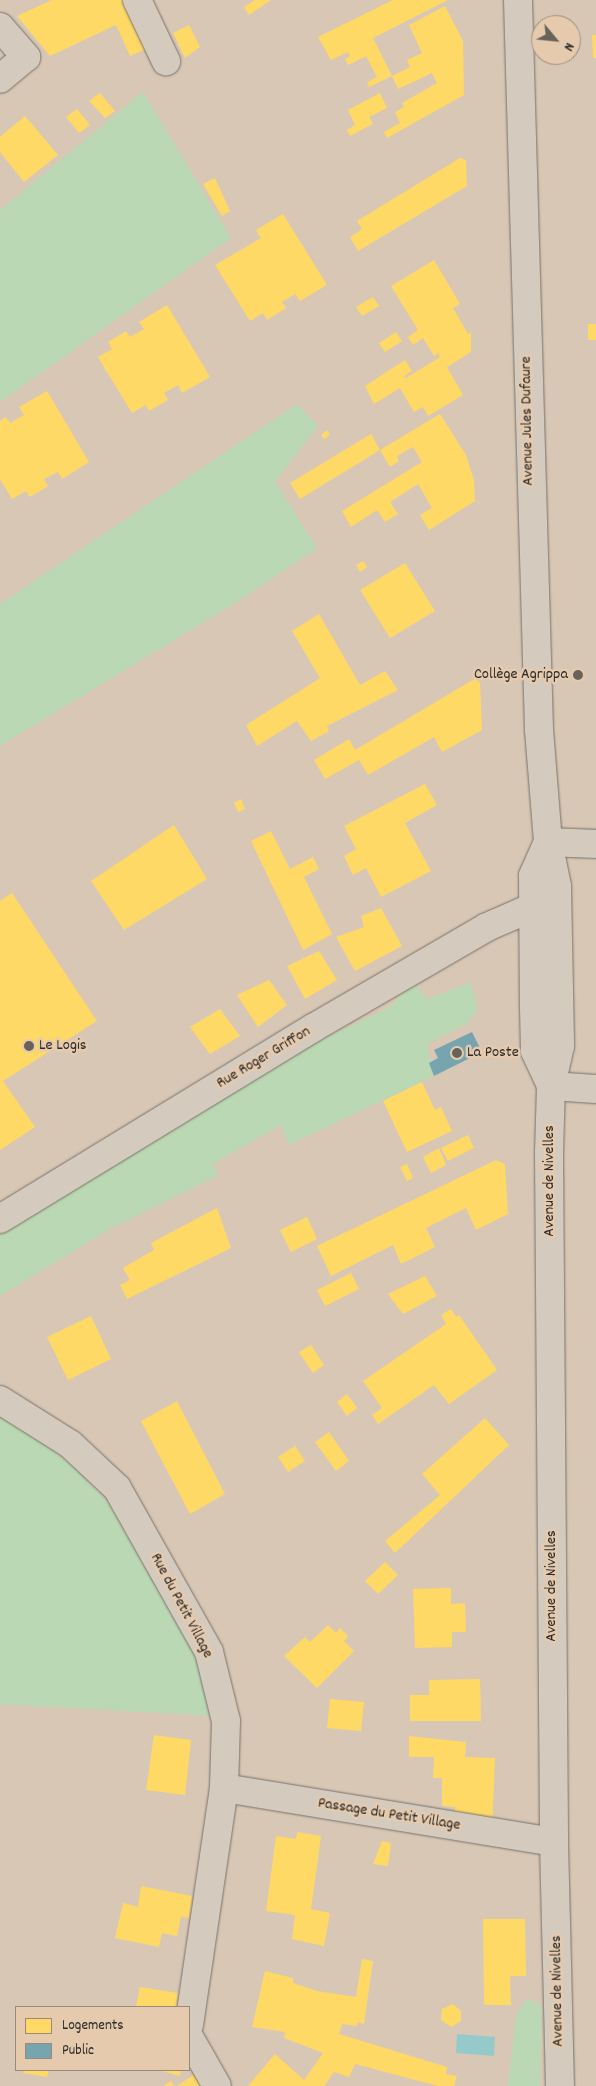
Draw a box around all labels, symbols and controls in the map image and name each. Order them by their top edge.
north arrow [531,15,581,65]
text: N [558,39,579,54]
street label: Avenue Jules Dufaure [517,356,539,486]
place label: Collège Agrippa [474,665,568,685]
marker: Collège Agrippa [572,669,584,681]
street label: Rue Roger Griffon [214,1022,314,1094]
place label: Le Logis [39,1036,87,1056]
marker: Le Logis [23,1040,35,1052]
place label: La Poste [467,1043,519,1063]
marker: La Poste [451,1047,463,1059]
street label: Avenue de Nivelles [540,1125,560,1237]
street label: Avenue de Nivelles [542,1530,562,1642]
street label: Rue du Petit Village [145,1550,217,1662]
street label: Passage du Petit Village [316,1794,462,1836]
street label: Avenue de Nivelles [547,1935,569,2047]
legend [15,2006,190,2071]
text: Logements [62,2015,124,2037]
text: Public [62,2040,94,2062]

